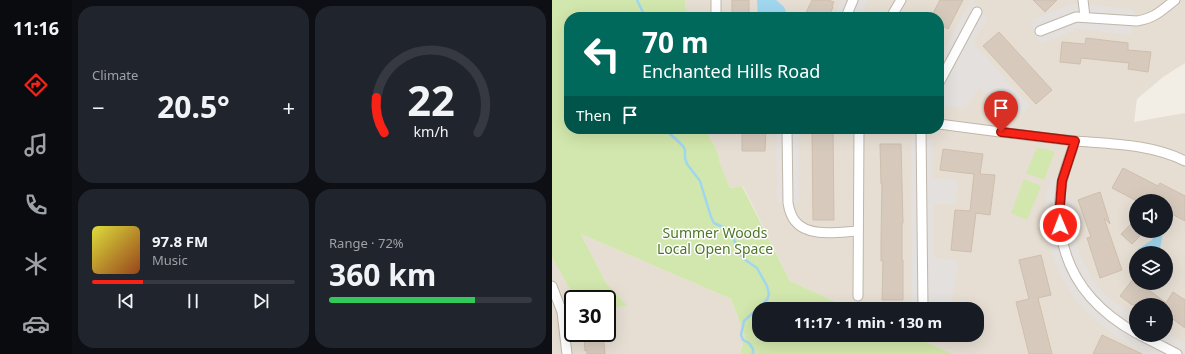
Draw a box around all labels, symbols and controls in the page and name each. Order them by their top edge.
text: 11:16 [13,16,59,40]
text: 70 m [642,23,709,61]
icon: left [576,28,628,80]
text: Enchanted Hills Road [642,59,820,83]
text: Climate [92,66,138,84]
icon: directions [22,71,50,99]
text: 22 [407,71,454,127]
text: 20.5° [157,86,230,127]
pin [984,91,1018,132]
text: − [92,92,105,122]
text: + [282,92,295,122]
icon: arrive [990,97,1012,119]
icon: arrive [619,104,641,126]
text: Then [576,105,611,125]
text: km/h [413,121,448,140]
icon: music [22,131,50,159]
icon: phone [22,191,50,219]
map controls [1129,194,1173,342]
button: sound [1129,194,1173,238]
position arrow [1039,204,1081,246]
park label: Summer Woods Local Open Space [657,223,773,258]
text: 97.8 FM [152,231,208,251]
text: Range · 72% [329,234,404,252]
button: layers [1129,246,1173,290]
icon: climate [22,250,50,278]
text: Music [152,251,188,269]
text: 360 km [329,254,436,295]
icon: previous [115,290,137,312]
icon: pause [182,290,204,312]
icon: next [250,290,272,312]
speed limit sign: 30 [564,290,616,342]
button: + [1129,298,1173,342]
icon: car [22,310,50,338]
text: 11:17 · 1 min · 130 m [794,312,942,332]

